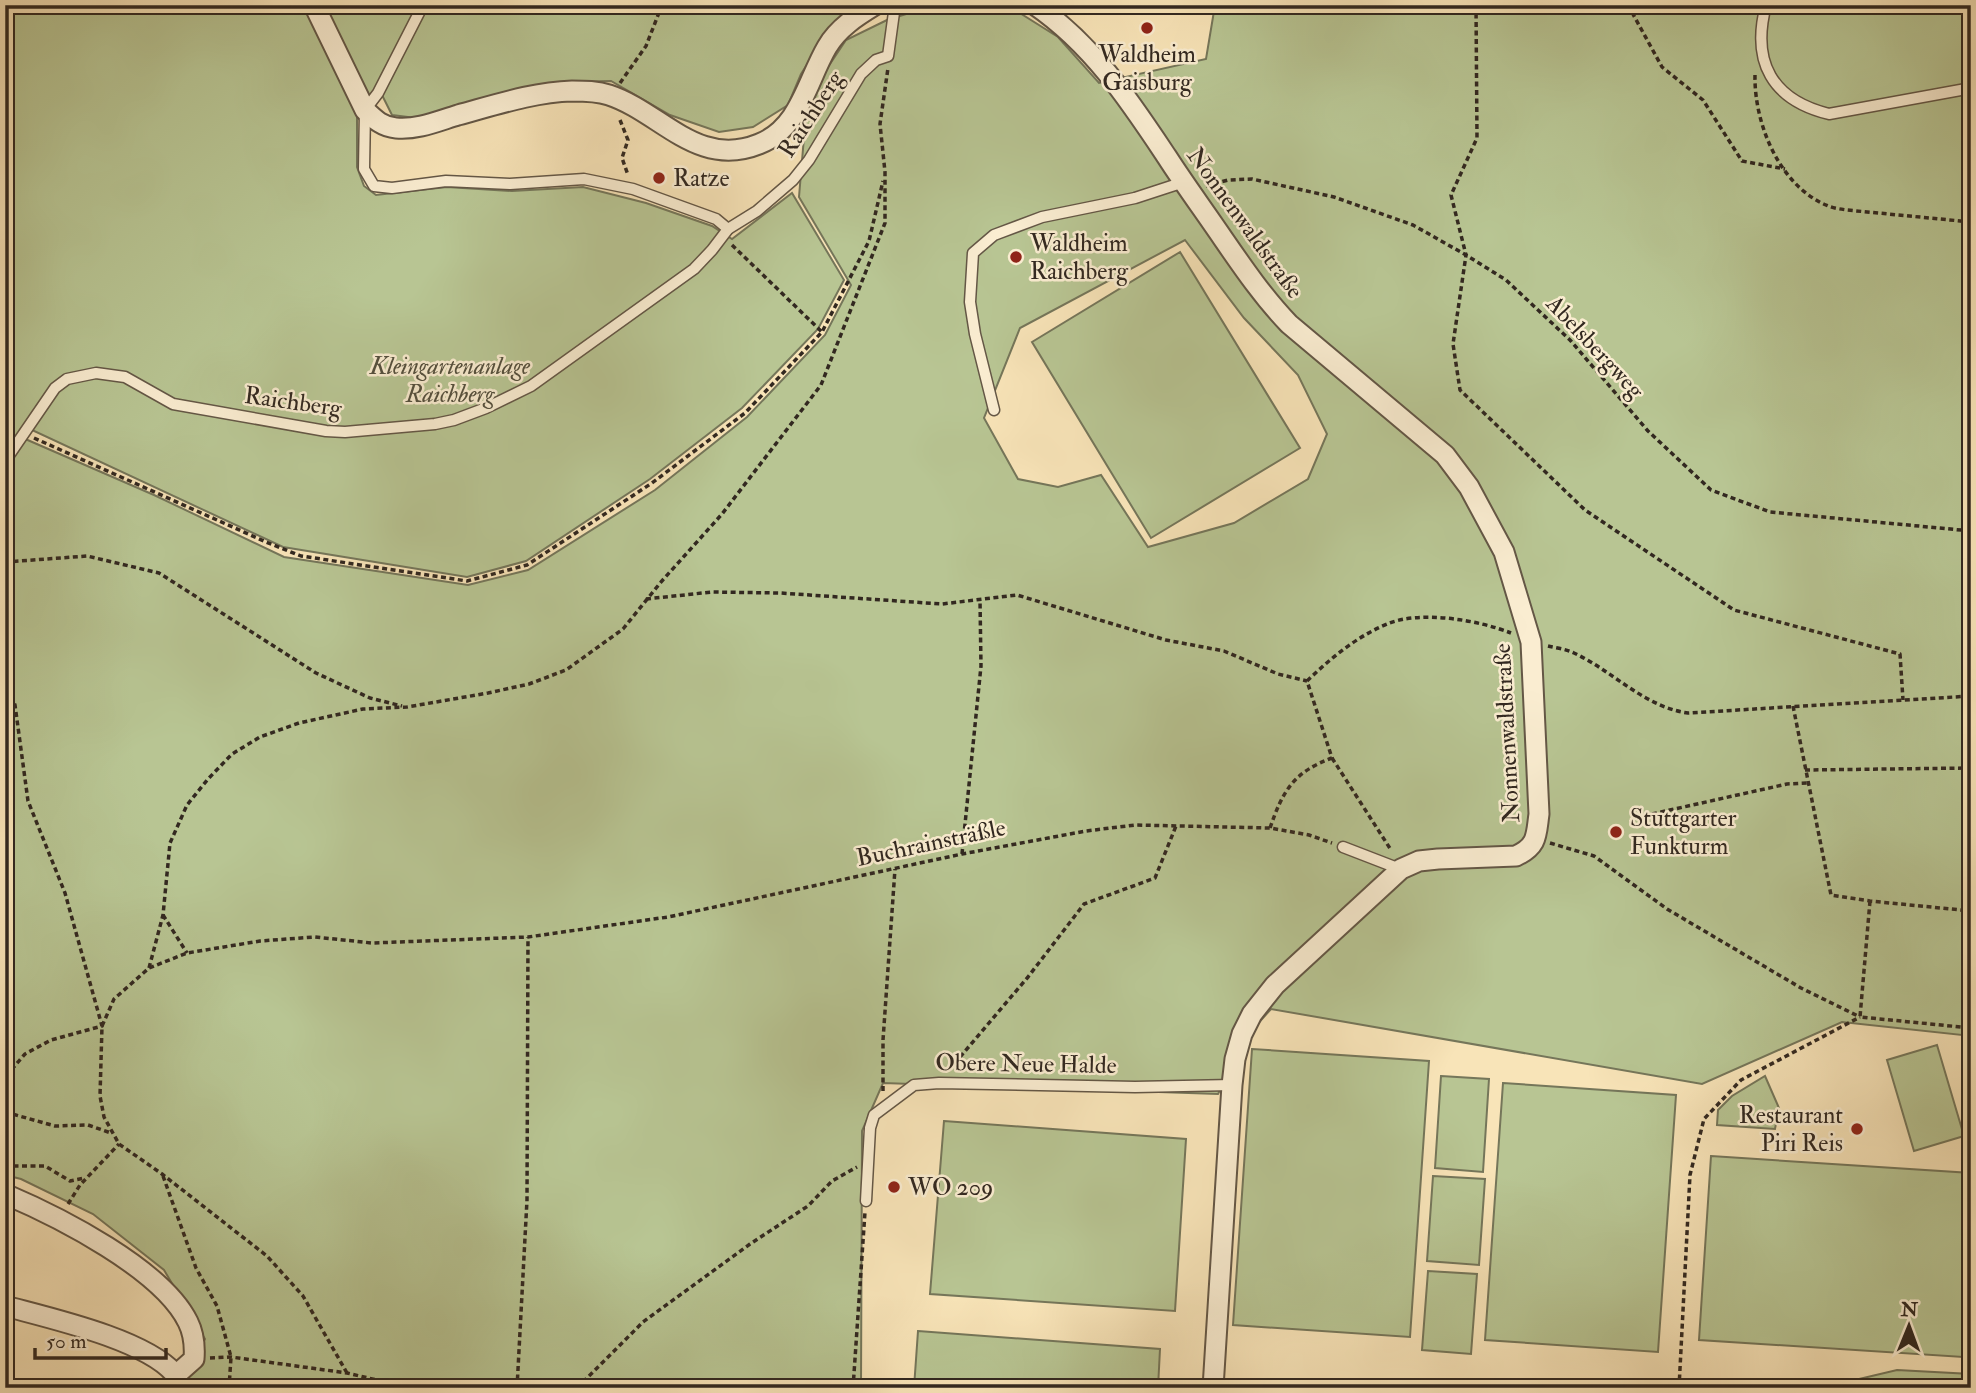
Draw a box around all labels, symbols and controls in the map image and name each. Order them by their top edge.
marker: Waldheim Gaisburg [1139,20,1155,36]
place label: Waldheim Gaisburg [1097,39,1196,98]
street label: Raichberg [771,63,851,164]
street label: Nonnenwaldstraße [1180,141,1310,305]
place label: Ratze [673,163,729,194]
marker: Ratze [651,170,667,186]
place label: Waldheim Raichberg [1029,228,1129,287]
marker: Waldheim Raichberg [1008,249,1024,265]
street label: Abelsbergweg [1539,288,1652,406]
park label: Kleingartenanlage Raichberg [369,351,531,410]
street label: Raichberg [242,380,345,424]
street label: Nonnenwaldstraße [1487,643,1527,823]
place label: Stuttgarter Funkturm [1630,803,1736,862]
street label: Buchrainsträßle [854,812,1008,874]
marker: Stuttgarter Funkturm [1608,824,1624,840]
street label: Obere Neue Halde [935,1047,1117,1081]
place label: Restaurant Piri Reis [1739,1100,1843,1159]
marker: Restaurant Piri Reis [1849,1121,1865,1137]
place label: WO 209 [907,1172,993,1203]
marker: WO 209 [886,1179,902,1195]
north arrow [1874,1292,1944,1362]
text: N [1900,1298,1919,1322]
scale bar [35,1316,166,1360]
text: 50 m [46,1328,87,1355]

